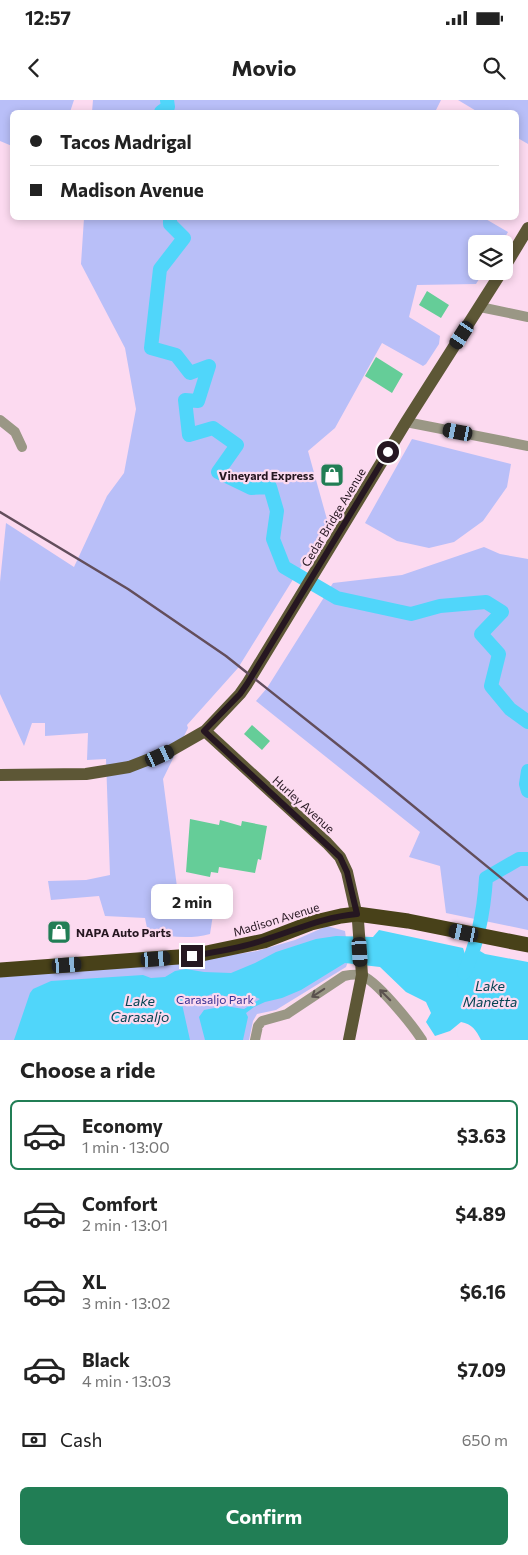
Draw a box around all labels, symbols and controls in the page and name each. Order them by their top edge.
text: 12:57 [25,6,71,29]
icon: back [20,54,48,82]
text: Movio [232,54,296,81]
icon: search [480,54,508,82]
text: Tacos Madrigal [60,130,192,153]
text: Madison Avenue [60,178,204,201]
map controls [468,235,513,280]
button: layers [468,235,513,280]
car [447,318,476,352]
car [441,422,474,442]
route start [377,441,399,463]
shop icon: Vineyard Express [319,462,345,488]
street label: Cedar Bridge Avenue [298,465,368,569]
place label: Vineyard Express [219,468,314,482]
car [143,743,176,769]
street label: Hurley Avenue [270,773,338,835]
callout: 2 min [151,884,233,918]
text: 2 min [172,892,212,911]
street label: Madison Avenue [231,899,321,939]
shop icon: NAPA Auto Parts [46,919,72,945]
car [447,923,480,943]
place label: NAPA Auto Parts [76,925,172,939]
car [351,937,368,967]
route end [181,945,203,967]
car [140,950,171,968]
car [51,956,82,974]
water label: Lake Manetta [463,977,517,1010]
one-way arrow [312,988,326,998]
one-way arrow [378,989,391,1001]
water label: Lake Carasaljo [111,992,169,1025]
park label: Carasaljo Park [176,992,254,1006]
text: Choose a ride [20,1056,155,1083]
icon: car [22,1113,67,1158]
text: Economy [82,1114,163,1137]
text: $3.63 [457,1124,506,1147]
text: 1 min · 13:00 [82,1137,170,1156]
icon: car [22,1191,67,1236]
text: Comfort [82,1192,158,1215]
text: $4.89 [455,1202,506,1225]
text: 2 min · 13:01 [82,1215,168,1234]
icon: car [22,1269,67,1314]
text: XL [82,1270,107,1293]
text: $6.16 [460,1280,506,1303]
text: 3 min · 13:02 [82,1293,170,1312]
icon: car [22,1347,67,1392]
text: Black [82,1348,130,1371]
text: $7.09 [457,1358,506,1381]
text: 4 min · 13:03 [82,1371,171,1390]
icon: cash [20,1426,48,1454]
text: Cash [60,1428,102,1451]
text: 650 m [462,1430,508,1449]
button: Confirm [20,1487,508,1545]

